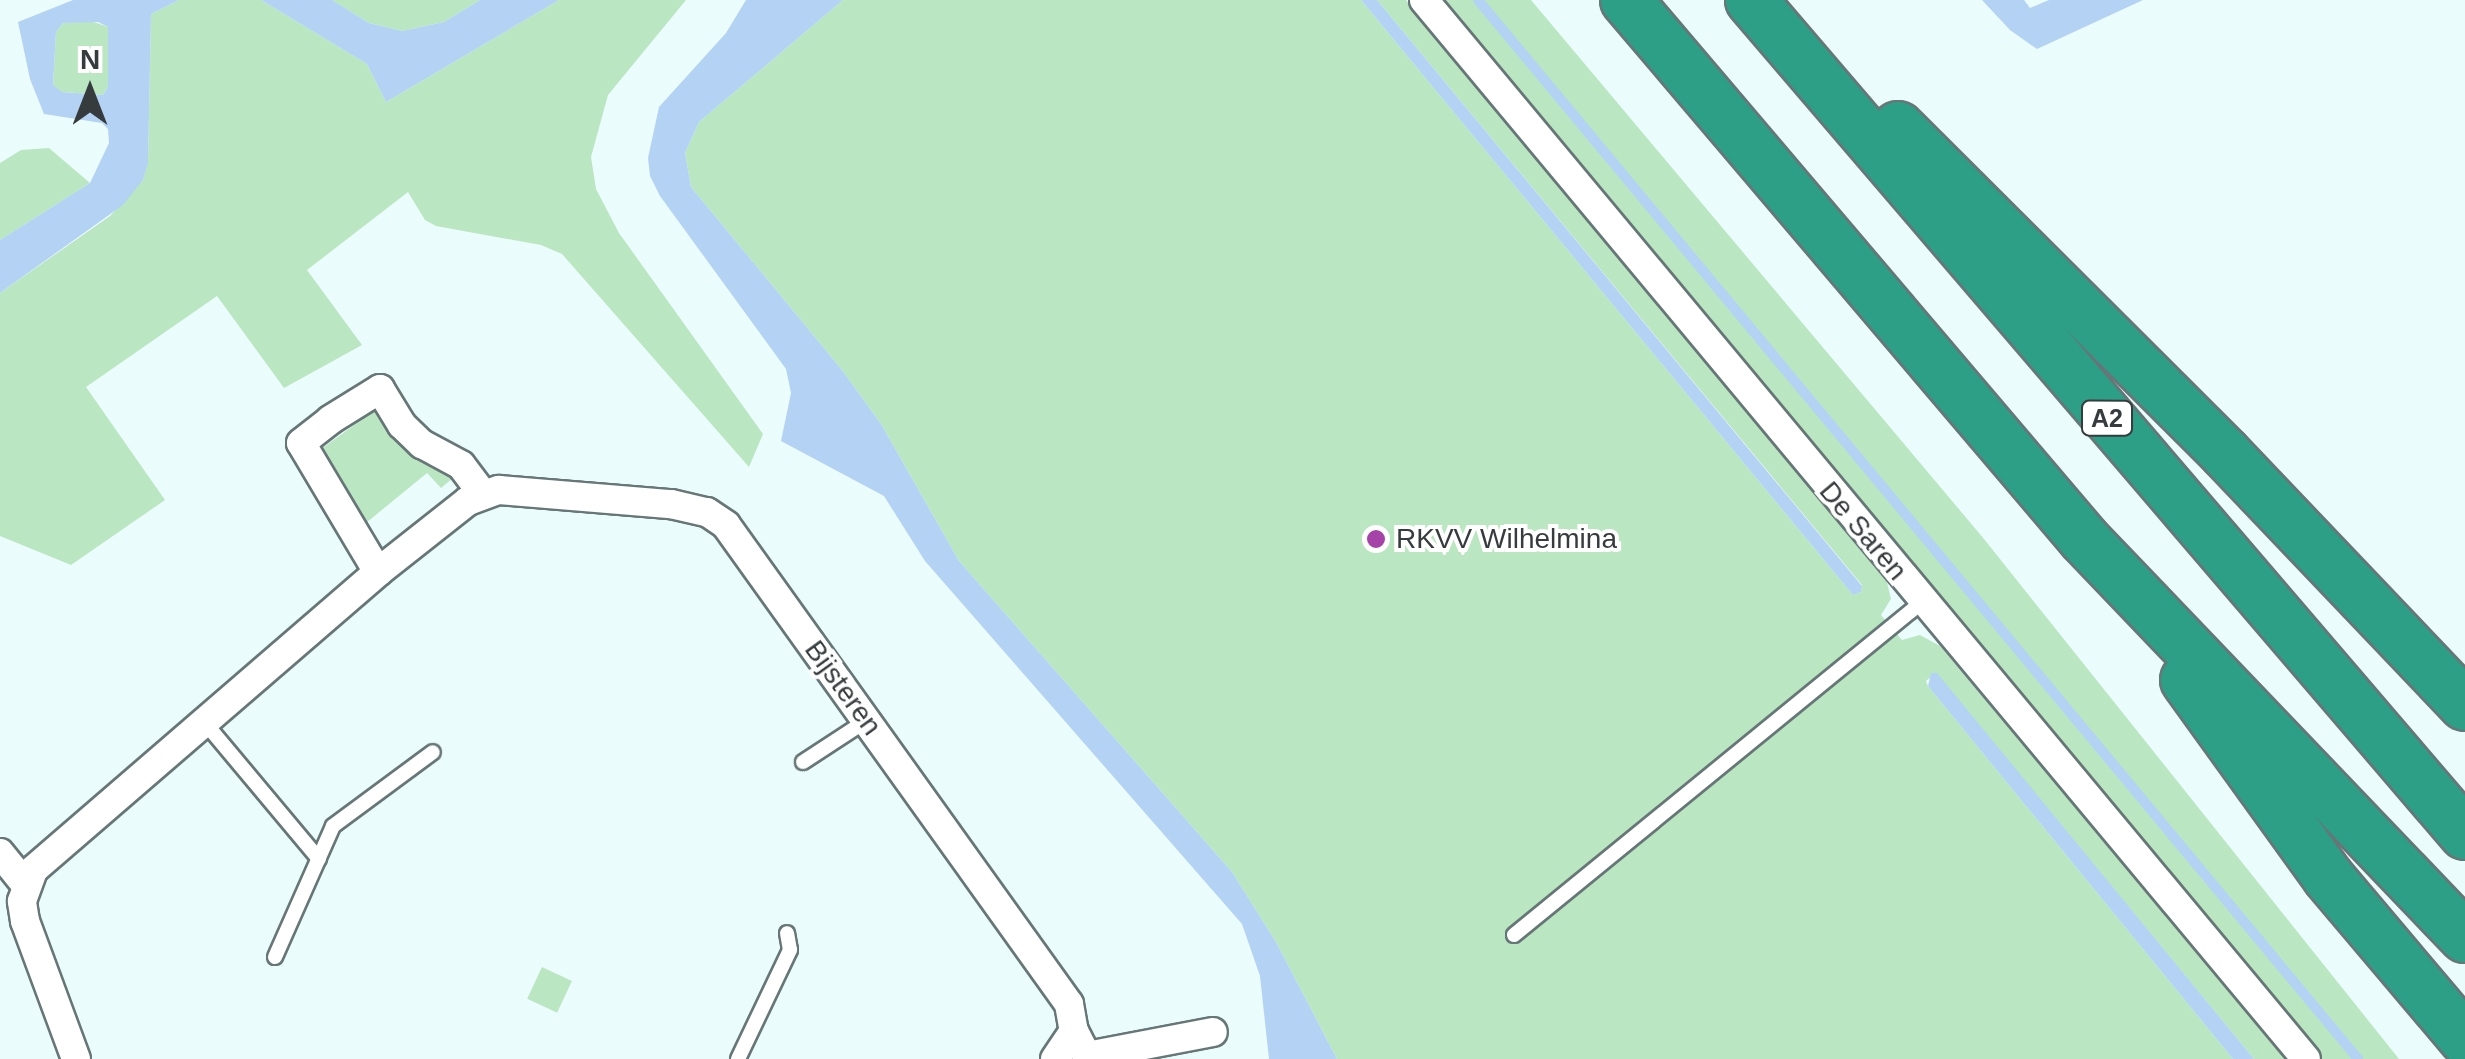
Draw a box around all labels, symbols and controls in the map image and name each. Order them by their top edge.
north arrow [40,40,140,140]
text: N [80,44,100,75]
road number: A2 [2080,398,2134,438]
street label: De Saren [1812,475,1914,587]
place label: RKVV Wilhelmina [1396,522,1617,556]
marker: RKVV Wilhelmina [1365,528,1387,550]
street label: Bijsteren [797,634,889,742]

